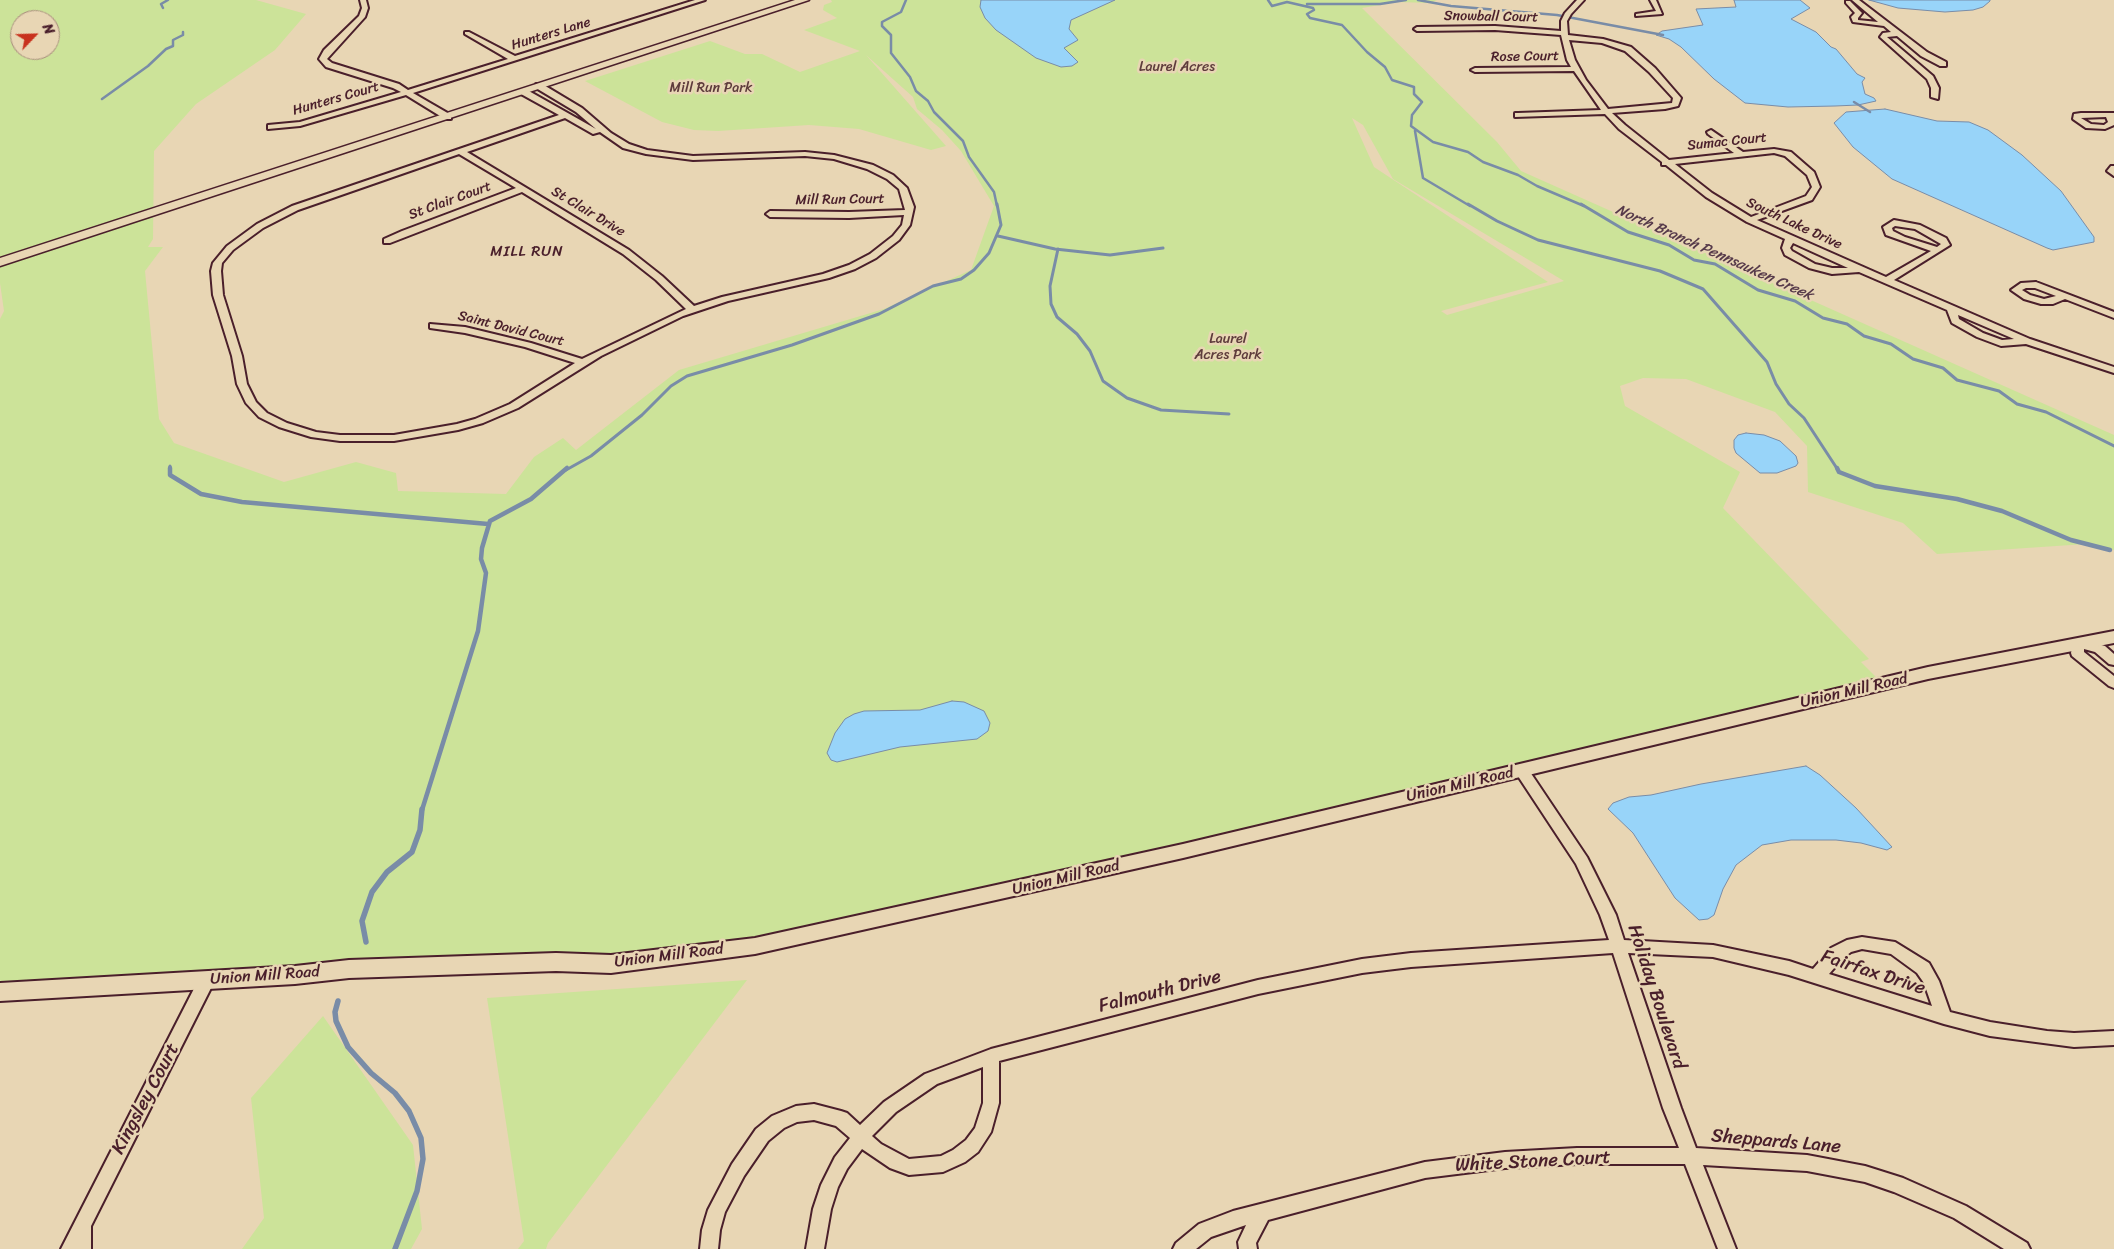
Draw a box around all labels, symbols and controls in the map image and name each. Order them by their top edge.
street label: Snowball Court [1444,8,1538,26]
north arrow [10,10,60,60]
street label: Hunters Lane [509,14,593,54]
text: N [35,20,62,39]
street label: Rose Court [1491,48,1559,66]
park label: Laurel Acres [1139,59,1215,75]
street label: Hunters Court [291,79,381,119]
park label: Mill Run Park [670,80,752,96]
street label: Sumac Court [1686,129,1768,155]
street label: St Clair Court [406,178,494,224]
street label: St Clair Drive [548,183,628,241]
street label: Mill Run Court [795,191,885,209]
street label: South Lake Drive [1743,194,1845,254]
water label: North Branch Pennsauken Creek [1612,201,1816,305]
district label: MILL RUN [489,243,565,261]
street label: Saint David Court [456,308,566,350]
park label: Laurel Acres Park [1194,331,1262,364]
street label: Union Mill Road [1798,669,1910,713]
street label: Union Mill Road [1404,763,1516,807]
street label: Union Mill Road [1010,856,1122,900]
street label: Holiday Boulevard [1622,922,1690,1072]
street label: Union Mill Road [613,940,725,972]
street label: Fairfax Drive [1818,945,1928,1001]
street label: Union Mill Road [210,963,320,989]
street label: Falmouth Drive [1096,966,1224,1018]
street label: Kingsley Court [107,1040,185,1158]
street label: Sheppards Lane [1710,1125,1842,1159]
street label: White Stone Court [1455,1147,1611,1177]

